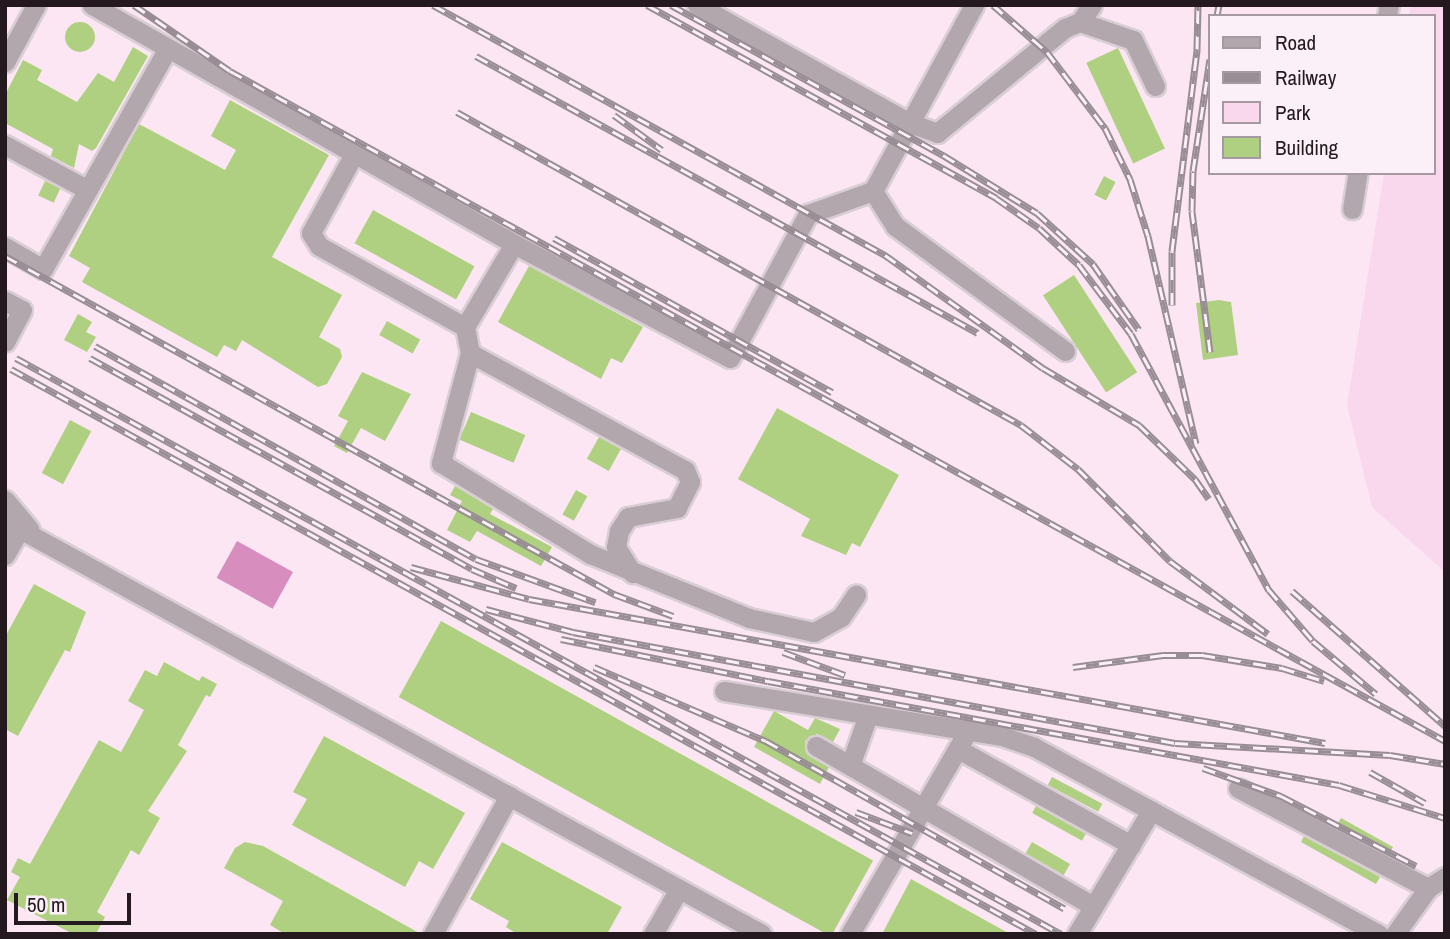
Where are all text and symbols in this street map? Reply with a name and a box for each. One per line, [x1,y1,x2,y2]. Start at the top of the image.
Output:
legend [1208,14,1436,175]
text: Road [1275,28,1316,57]
text: Railway [1275,63,1336,92]
text: Park [1275,98,1310,127]
text: Building [1275,133,1338,162]
scale bar [18,880,135,924]
text: 50 m [27,890,65,919]

